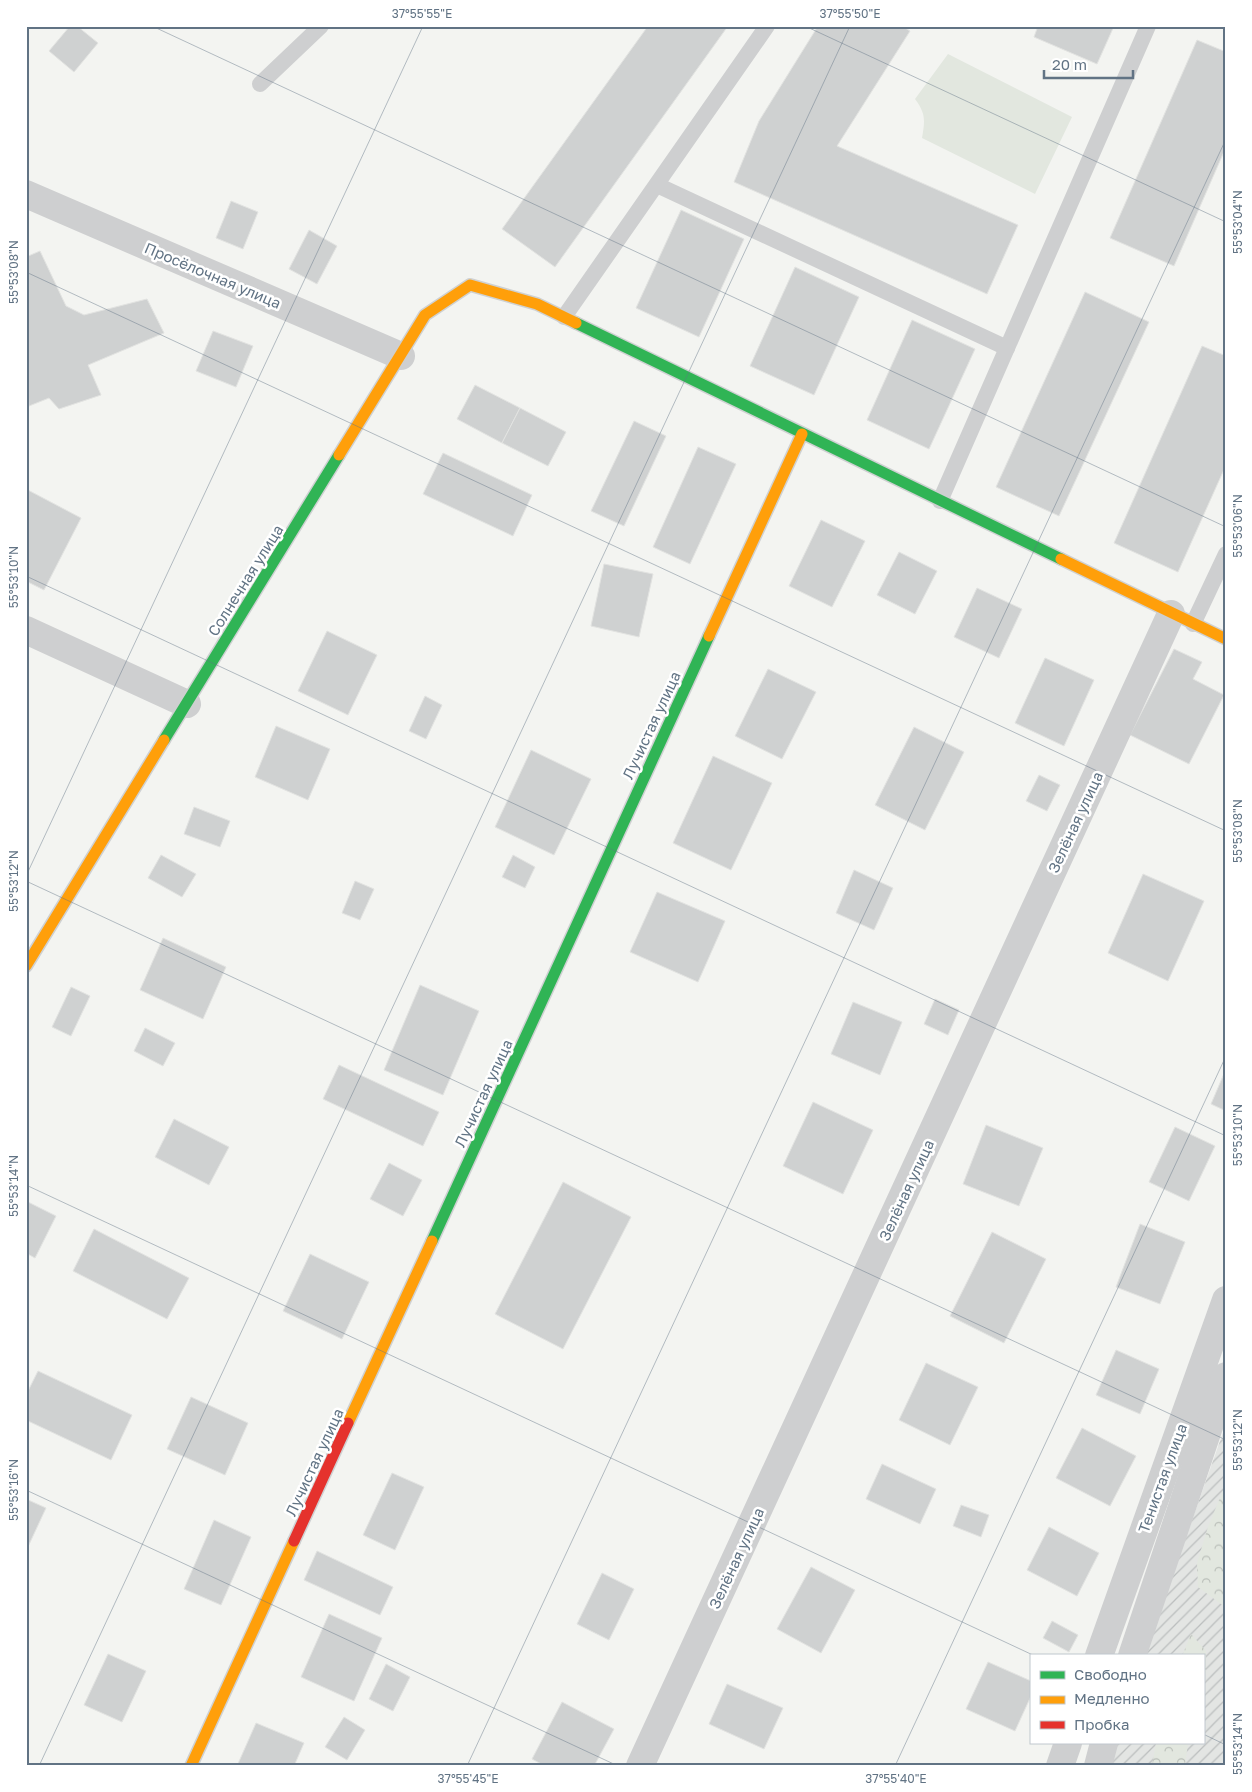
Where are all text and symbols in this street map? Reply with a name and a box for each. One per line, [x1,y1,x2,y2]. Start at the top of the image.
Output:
text: 37°55'55"E [392,6,452,21]
text: 37°55'50"E [819,6,881,21]
scale bar [1044,48,1133,80]
text: 20 m [1052,55,1087,73]
text: 55°53'04"N [1230,190,1245,254]
street label: Просёлочная улица [142,238,284,312]
text: 55°53'08"N [6,240,21,304]
text: 55°53'06"N [1230,494,1245,558]
street label: Солнечная улица [203,521,287,639]
text: 55°53'10"N [6,546,21,608]
street label: Лучистая улица [618,668,684,782]
street label: Зелёная улица [1044,769,1106,875]
text: 55°53'08"N [1230,799,1245,863]
text: 55°53'12"N [6,850,21,912]
street label: Лучистая улица [450,1036,516,1150]
text: 55°53'10"N [1230,1104,1245,1166]
street label: Зелёная улица [875,1137,937,1243]
text: 55°53'14"N [6,1155,21,1217]
street label: Лучистая улица [281,1405,347,1519]
text: 55°53'12"N [1230,1409,1245,1471]
street label: Тенистая улица [1134,1421,1190,1535]
text: 55°53'16"N [6,1459,21,1521]
street label: Зелёная улица [705,1505,767,1611]
legend [1030,1654,1204,1744]
text: Свободно [1074,1665,1147,1683]
text: Медленно [1074,1689,1150,1707]
text: 55°53'14"N [1230,1713,1245,1775]
text: Пробка [1074,1715,1129,1733]
text: 37°55'45"E [438,1771,498,1786]
text: 37°55'40"E [865,1771,927,1786]

